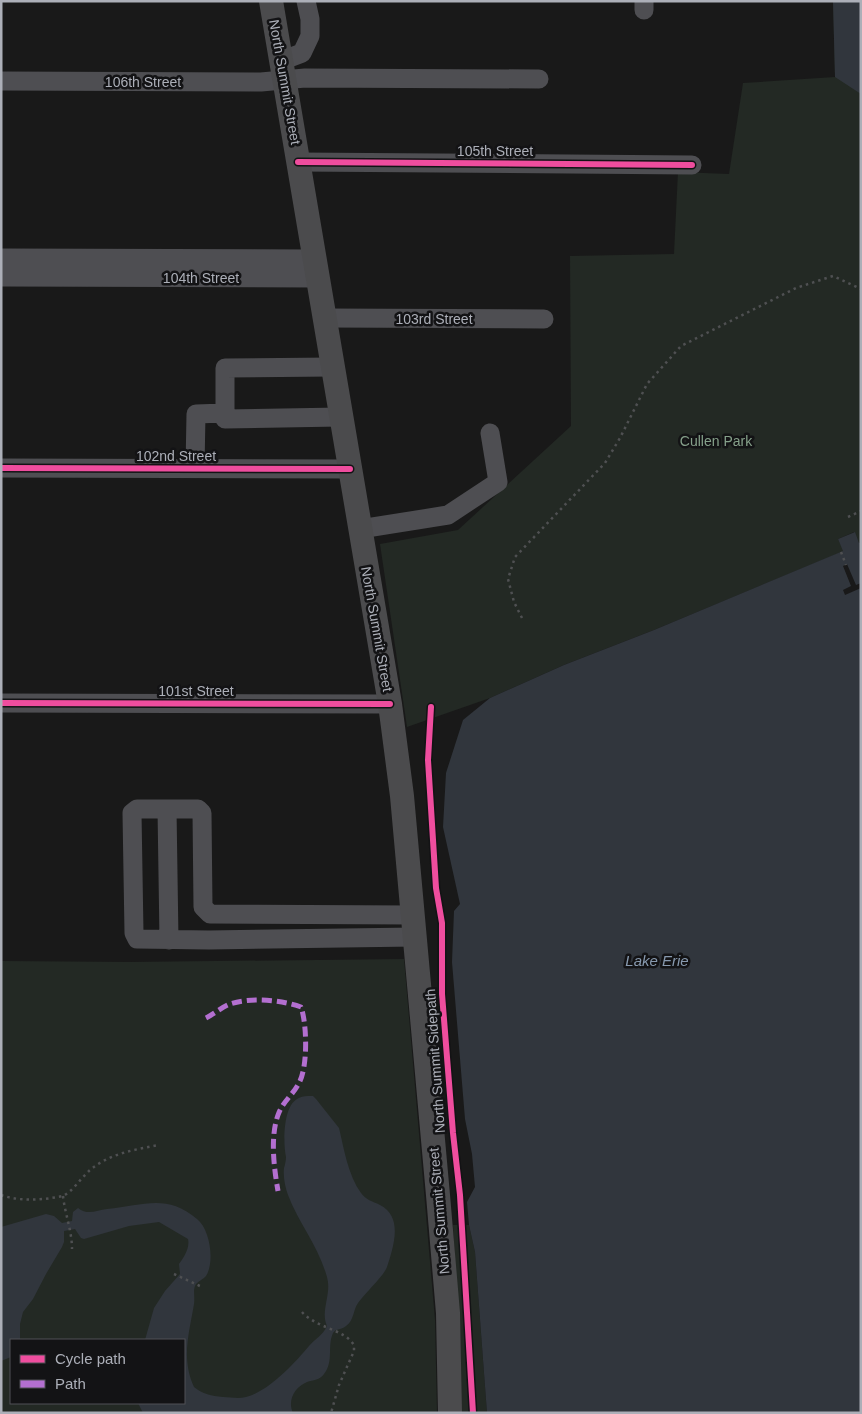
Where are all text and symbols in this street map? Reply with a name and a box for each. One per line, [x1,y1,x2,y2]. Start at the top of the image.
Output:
street label: North Summit Street [266,18,304,146]
street label: 106th Street [105,74,181,90]
street label: 105th Street [457,143,533,159]
street label: 104th Street [163,270,239,286]
street label: 103rd Street [395,311,473,327]
park label: Cullen Park [680,433,753,449]
street label: 102nd Street [136,448,216,464]
street label: North Summit Street [358,565,396,693]
street label: 101st Street [158,683,234,699]
water label: Lake Erie [625,952,689,969]
street label: North Summit Sidepath [422,988,448,1134]
street label: North Summit Street [425,1147,452,1275]
legend [10,1339,185,1404]
text: Cycle path [55,1350,126,1367]
text: Path [55,1375,86,1392]

